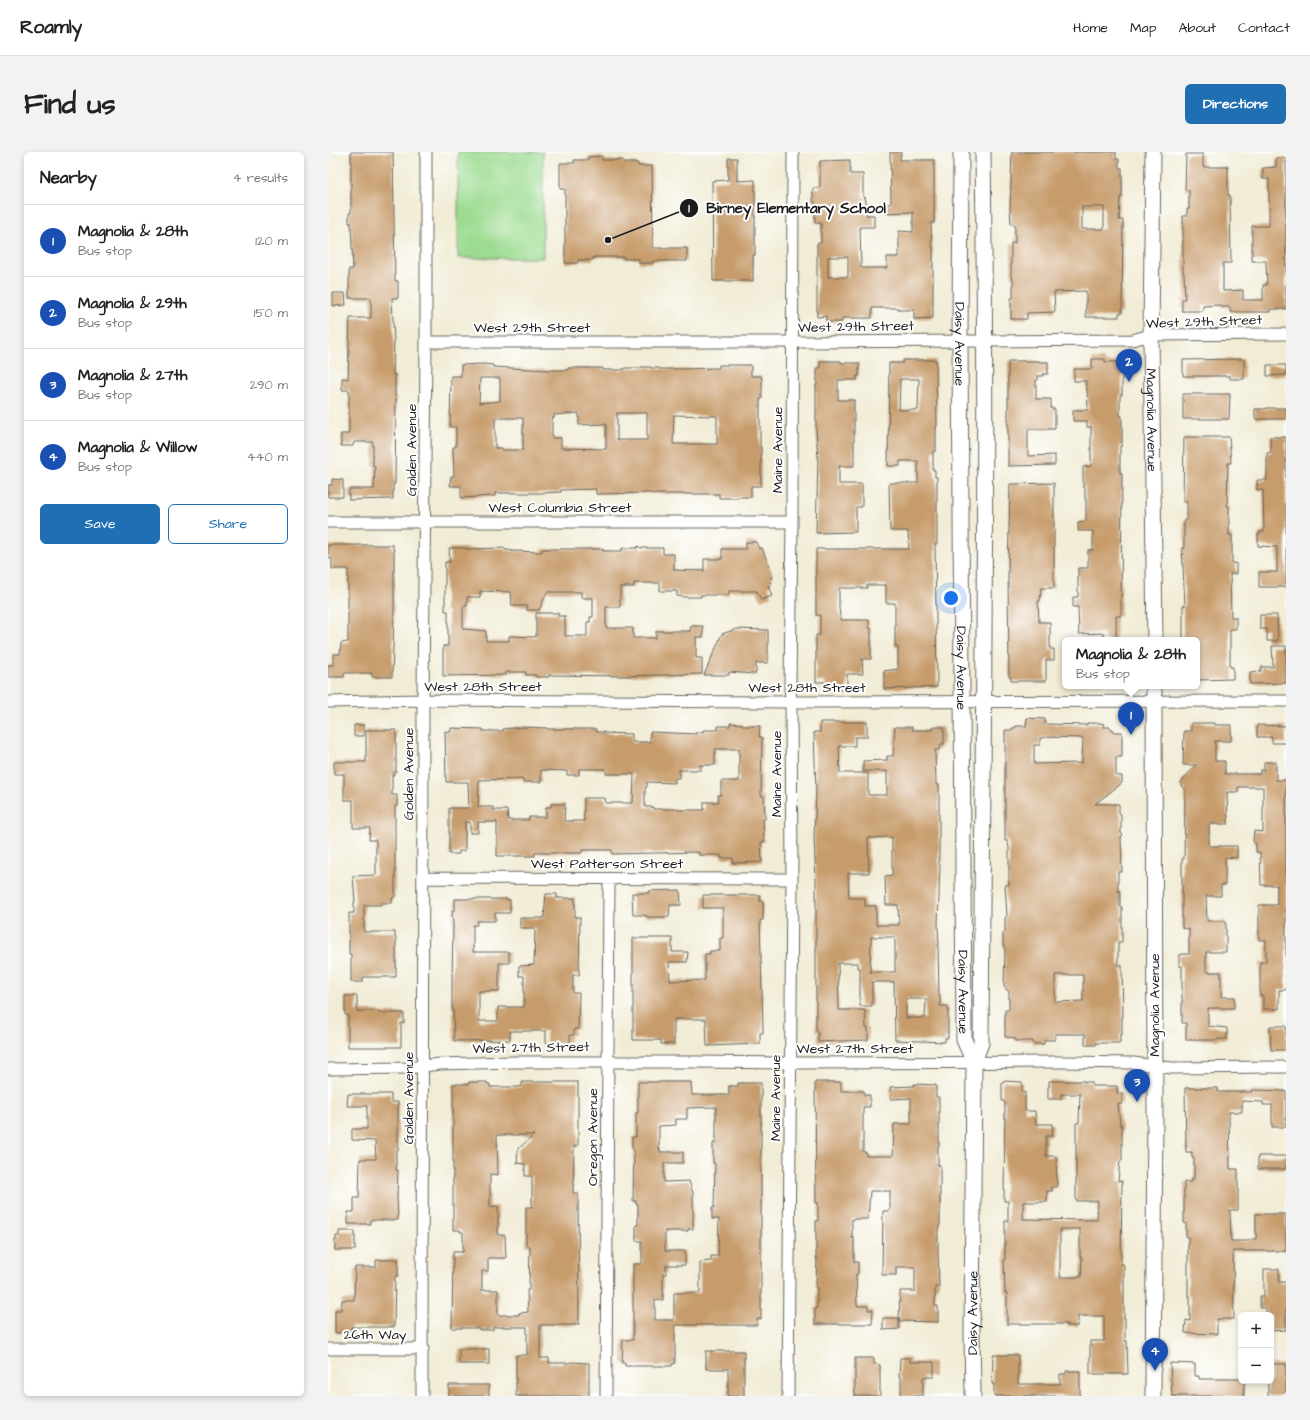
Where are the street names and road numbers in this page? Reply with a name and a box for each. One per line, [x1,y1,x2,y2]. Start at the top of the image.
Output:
street label: Daisy Avenue [949,302,969,387]
street label: West 29th Street [1146,310,1263,334]
street label: West 29th Street [798,316,915,338]
street label: West 29th Street [474,318,591,338]
street label: Magnolia Avenue [1140,368,1162,472]
street label: Golden Avenue [402,403,422,496]
street label: Maine Avenue [768,406,788,493]
street label: West Columbia Street [489,498,632,518]
street label: Daisy Avenue [951,626,971,711]
street label: West 28th Street [424,677,542,697]
street label: West 28th Street [748,678,866,698]
street label: Golden Avenue [399,727,419,820]
street label: Maine Avenue [767,730,787,817]
street label: West Patterson Street [531,854,684,874]
street label: Daisy Avenue [952,950,973,1035]
street label: Magnolia Avenue [1145,953,1165,1057]
street label: West 27th Street [472,1037,590,1059]
street label: West 27th Street [796,1039,914,1059]
street label: Golden Avenue [399,1051,419,1144]
street label: Maine Avenue [766,1054,786,1141]
street label: Oregon Avenue [583,1088,603,1186]
street label: Daisy Avenue [963,1270,983,1355]
street label: 26th Way [344,1325,407,1345]

